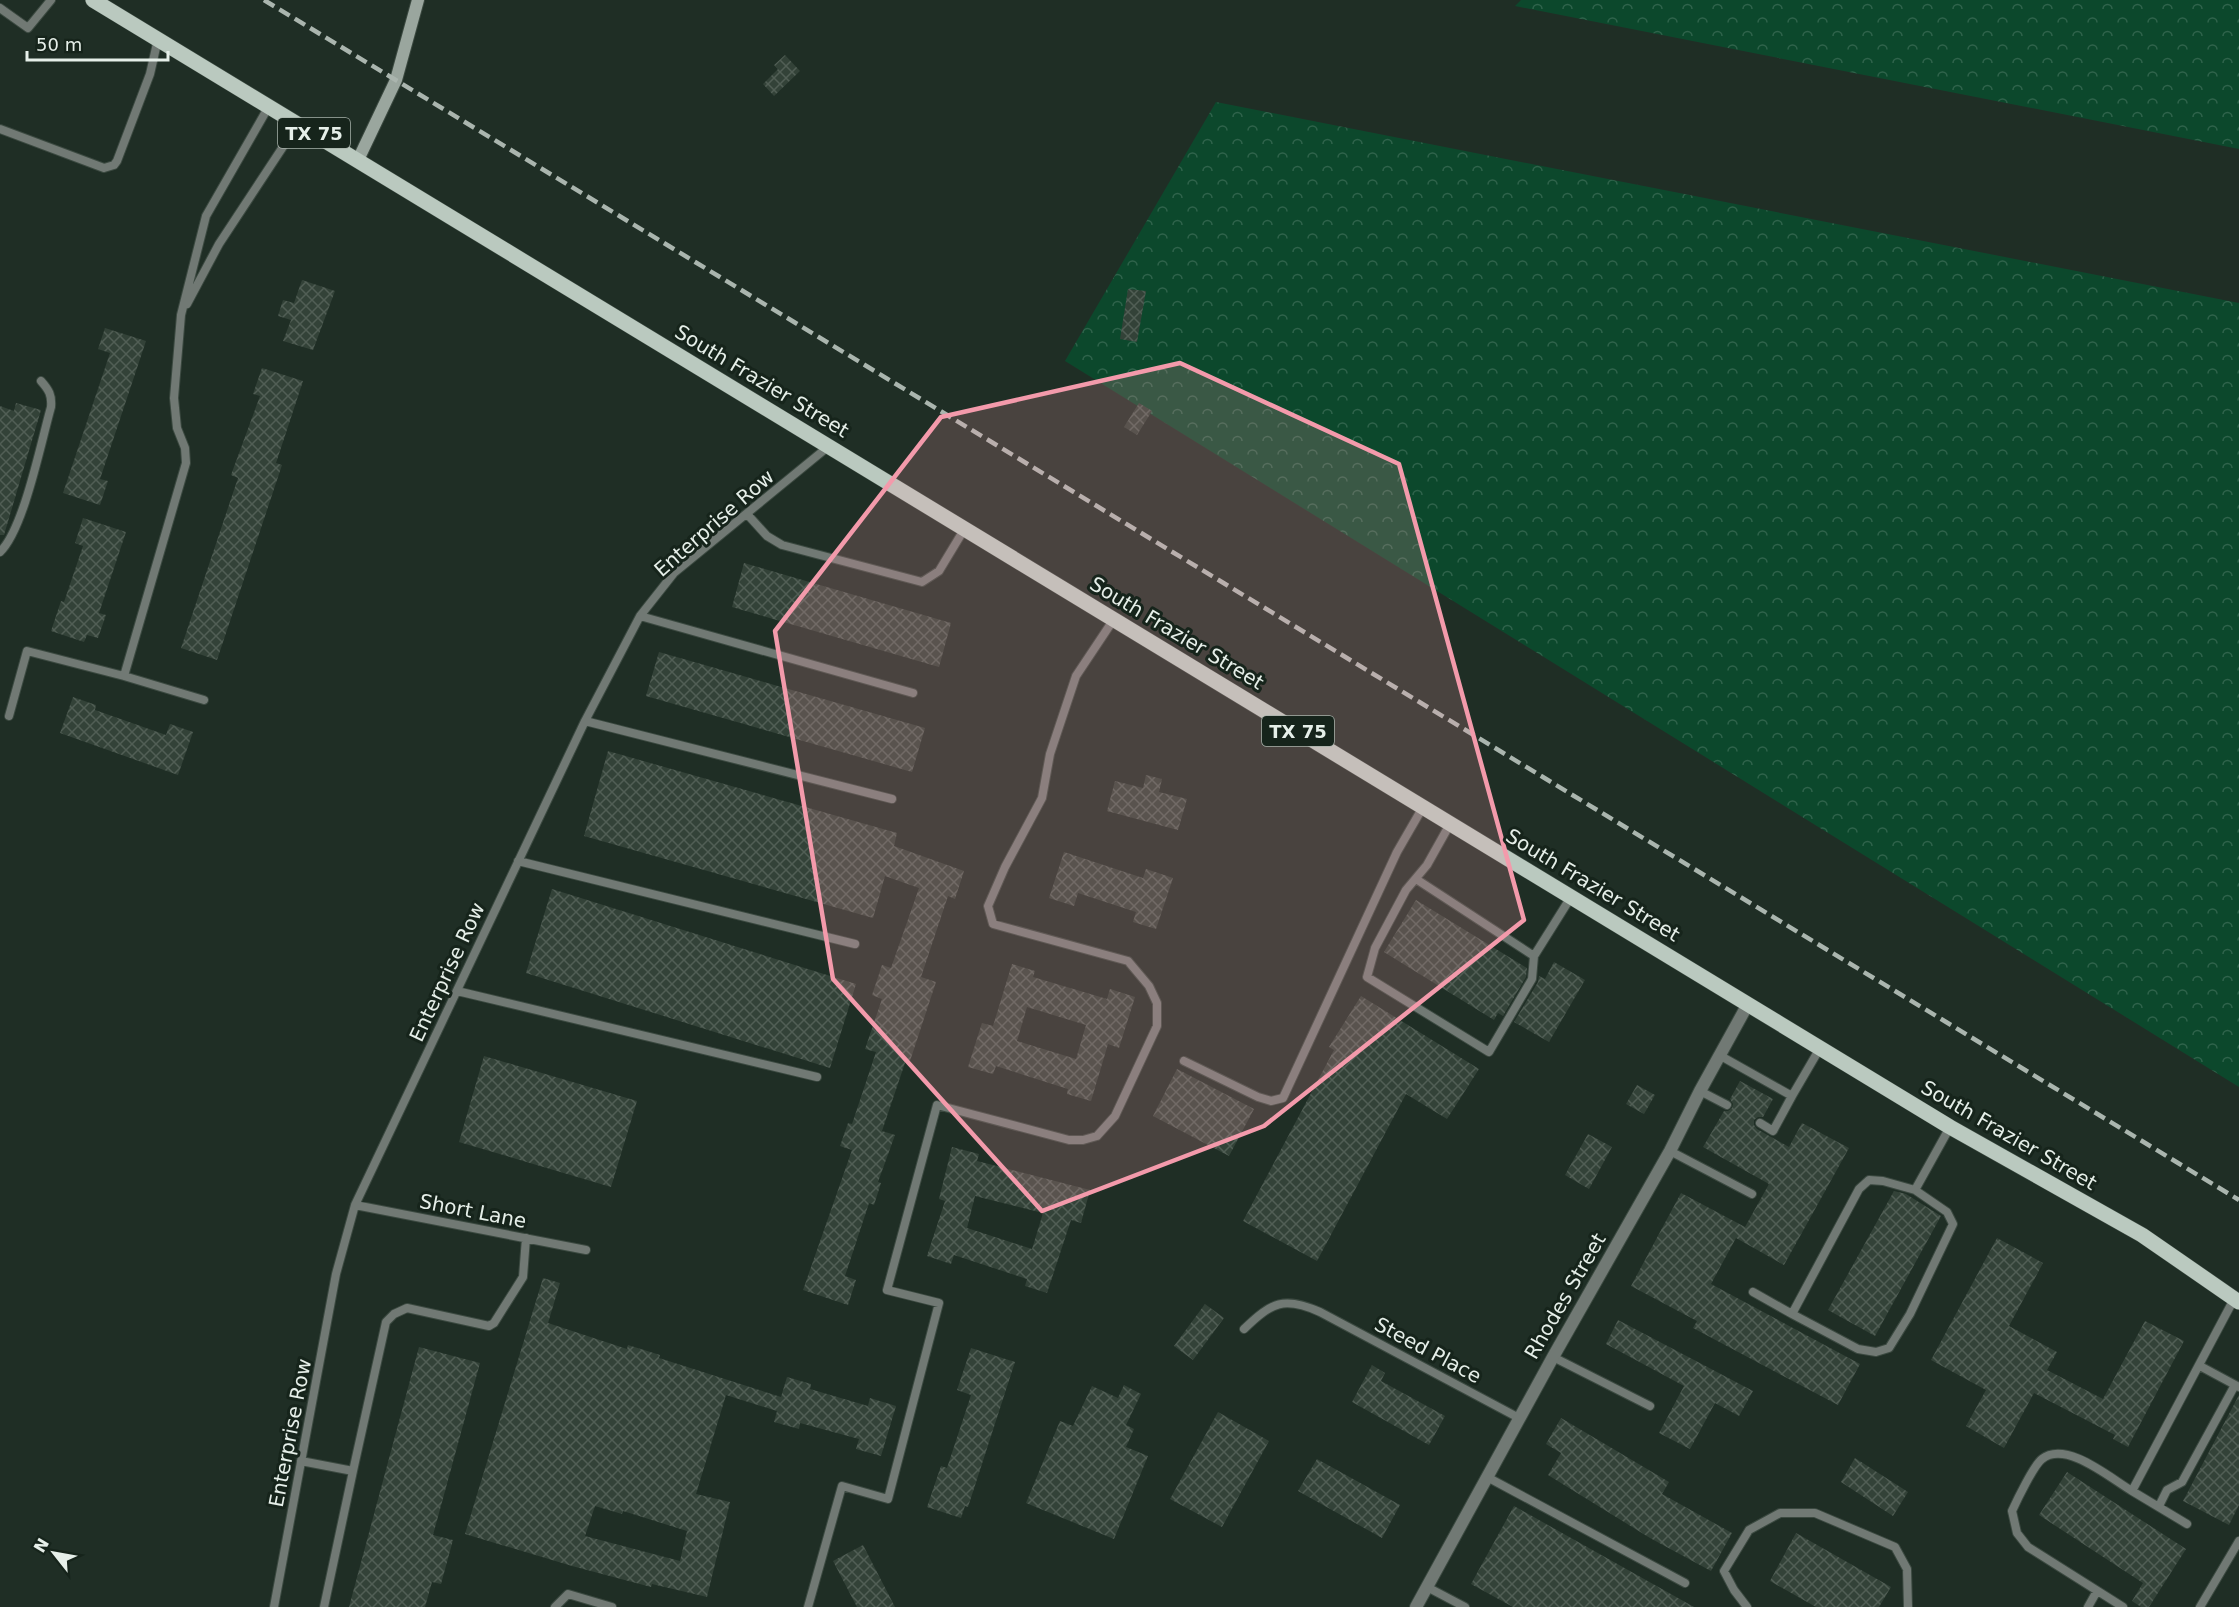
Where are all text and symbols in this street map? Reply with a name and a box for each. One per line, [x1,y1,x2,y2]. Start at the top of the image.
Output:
scale bar [27,24,168,62]
text: 50 m [36,34,82,55]
road number: TX 75 [278,118,350,148]
street label: South Frazier Street [671,320,853,443]
street label: Enterprise Row [649,464,779,582]
street label: South Frazier Street [1086,572,1268,695]
road number: TX 75 [1262,716,1334,746]
street label: South Frazier Street [1502,824,1684,947]
street label: Enterprise Row [404,899,490,1045]
street label: South Frazier Street [1917,1075,2101,1195]
street label: Short Lane [417,1189,529,1233]
street label: Rhodes Street [1519,1229,1611,1363]
street label: Steed Place [1371,1312,1485,1388]
street label: Enterprise Row [264,1357,316,1509]
north arrow [24,1523,84,1583]
text: N [30,1535,53,1556]

